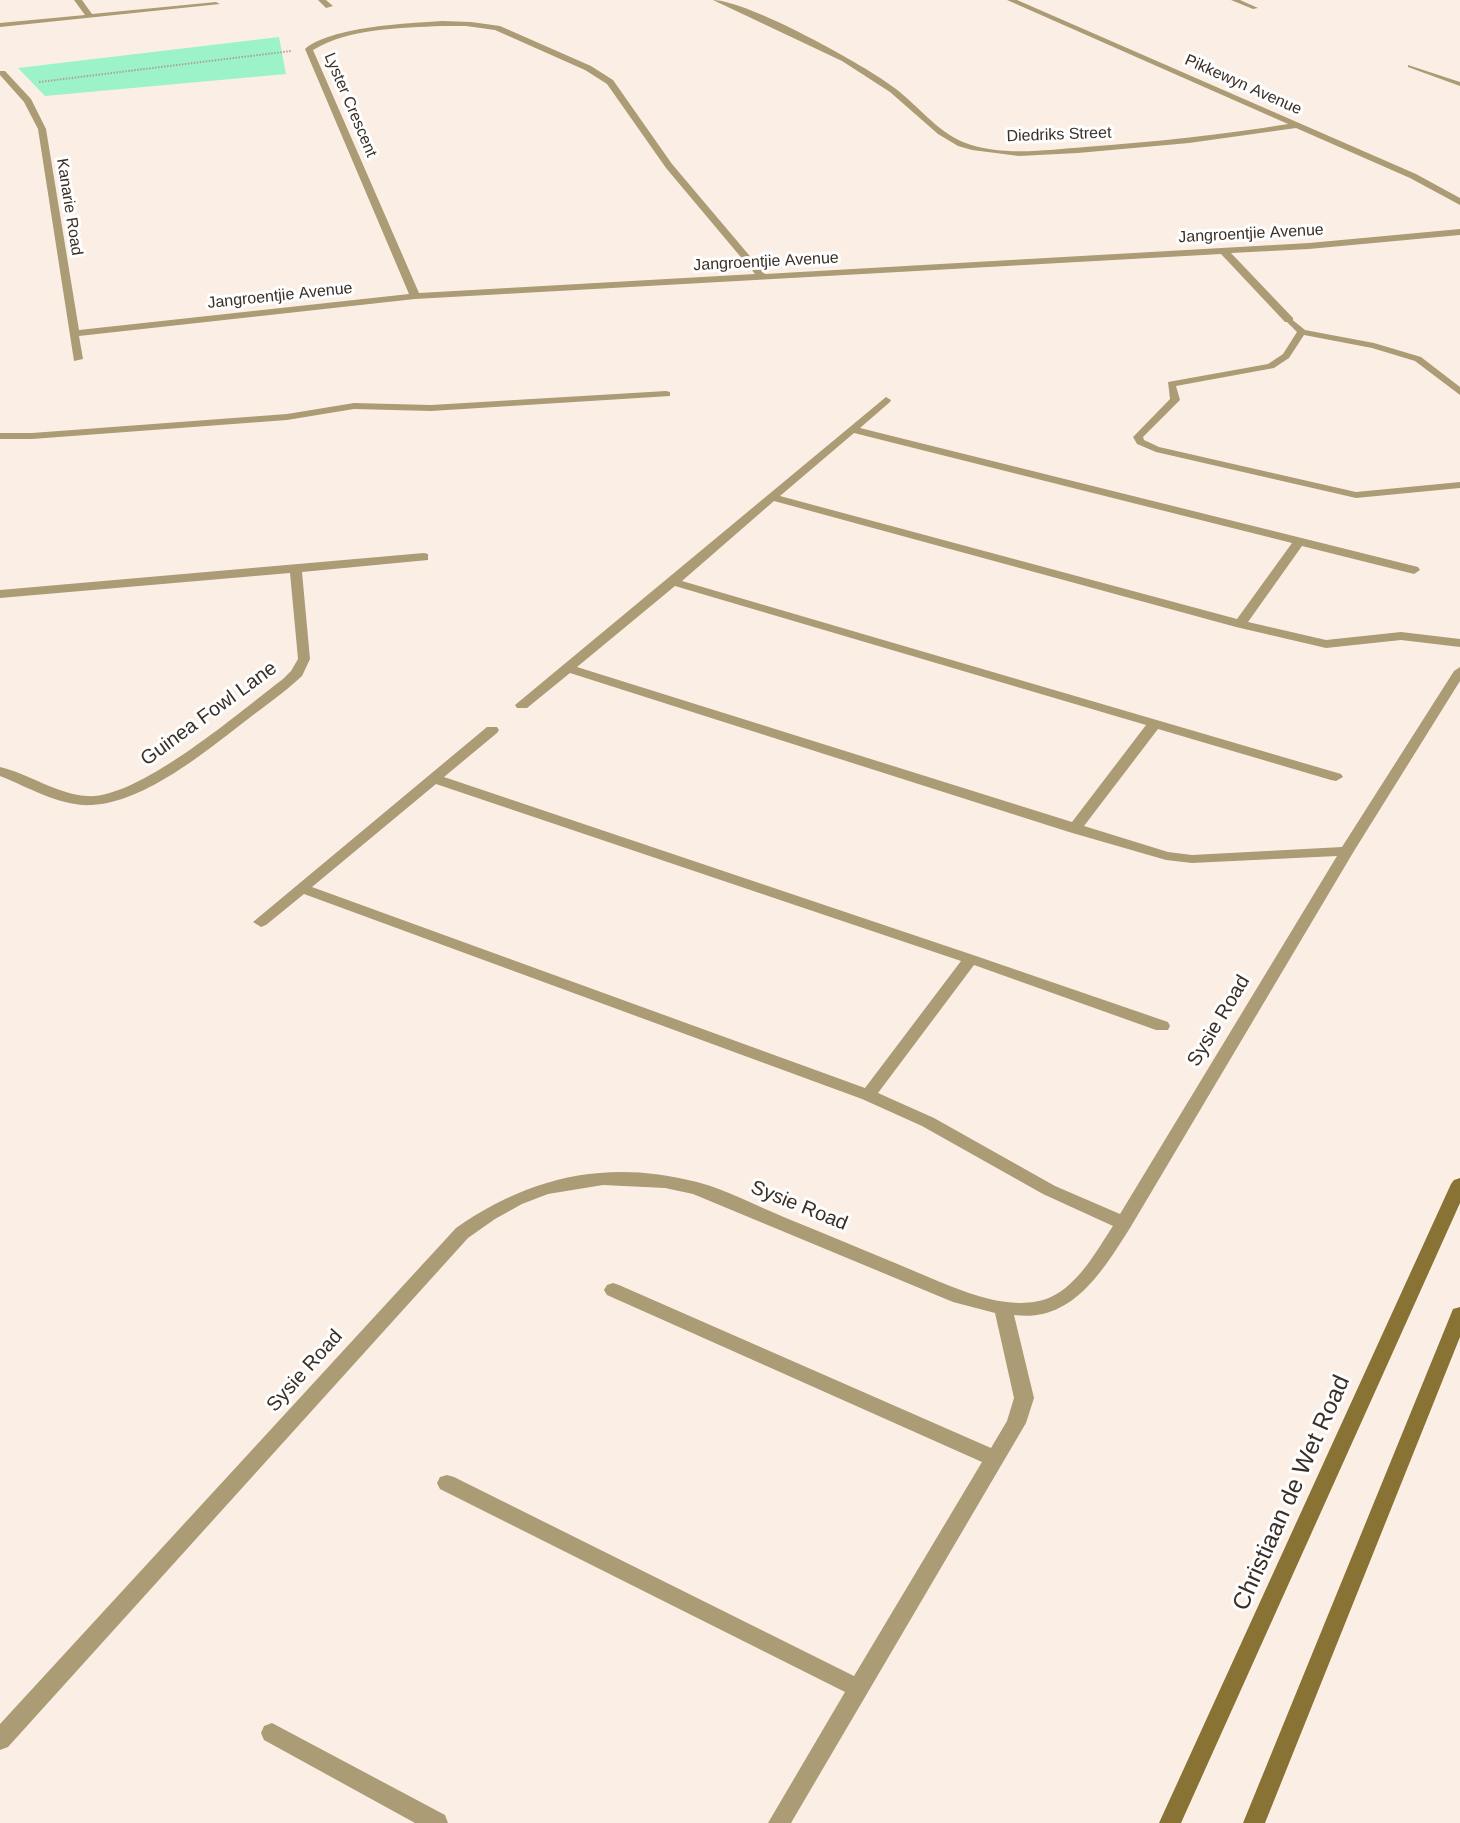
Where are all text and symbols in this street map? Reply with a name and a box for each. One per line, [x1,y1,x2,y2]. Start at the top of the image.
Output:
street label: Lyster Crescent [319,50,381,160]
street label: Pikkewyn Avenue [1182,51,1304,119]
street label: Diedriks Street [1006,124,1112,146]
street label: Kanarie Road [52,157,86,257]
street label: Jangroentjie Avenue [1178,221,1324,247]
street label: Jangroentjie Avenue [693,249,839,275]
street label: Jangroentjie Avenue [207,279,353,313]
street label: Guinea Fowl Lane [136,657,282,771]
street label: Sysie Road [1182,971,1256,1071]
street label: Sysie Road [747,1176,851,1236]
street label: Sysie Road [262,1325,348,1417]
street label: Christiaan de Wet Road [1227,1371,1357,1615]

